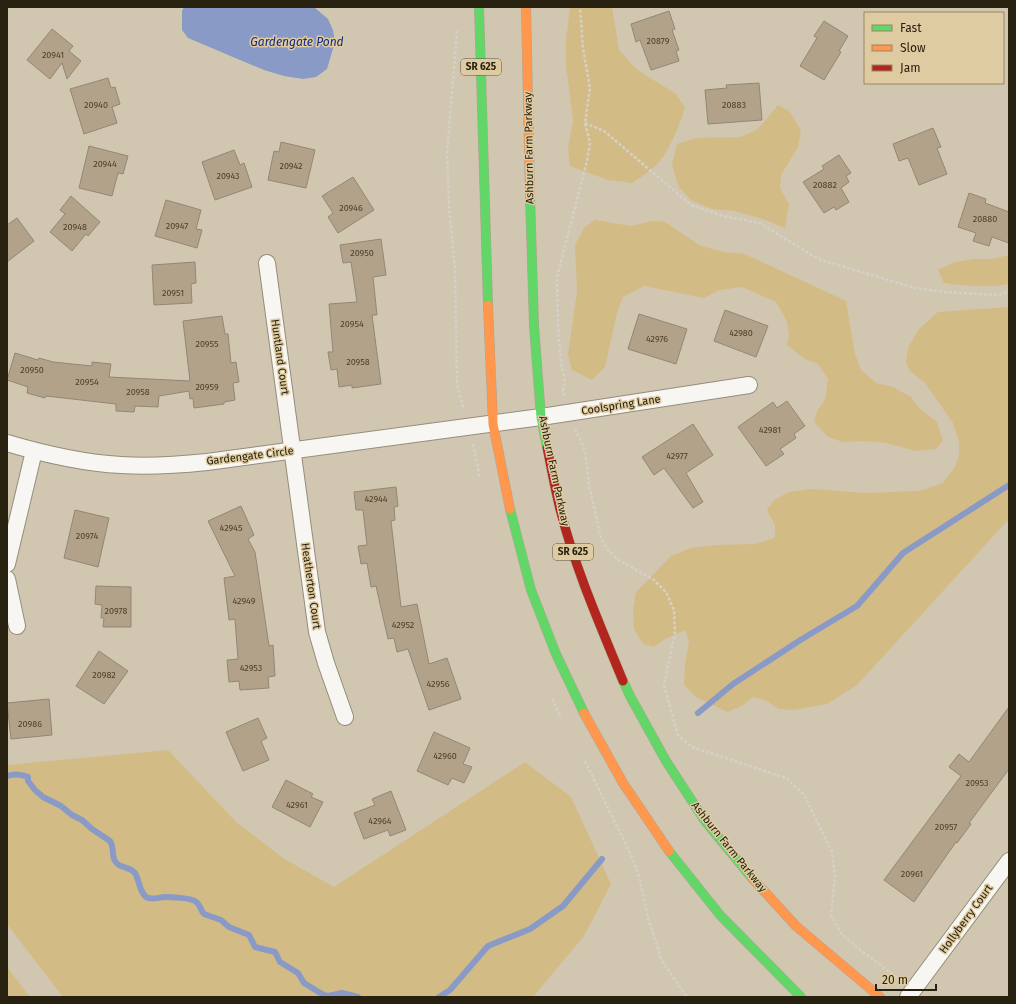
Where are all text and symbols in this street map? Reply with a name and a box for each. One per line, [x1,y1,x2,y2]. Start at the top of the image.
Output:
legend [864,12,1004,84]
text: Fast [900,21,922,35]
water label: Gardengate Pond [250,35,344,49]
house number: 20879 [647,36,670,46]
text: Slow [900,41,926,55]
house number: 20941 [42,50,64,60]
road number: SR 625 [461,59,501,75]
text: Jam [900,61,920,75]
street label: Ashburn Farm Parkway [522,91,536,204]
house number: 20940 [84,100,108,110]
house number: 20883 [722,100,746,110]
house number: 20944 [93,159,117,169]
house number: 20942 [279,161,303,171]
house number: 20943 [216,171,240,181]
house number: 20882 [813,180,837,190]
house number: 20946 [339,203,363,213]
house number: 20880 [973,214,997,224]
house number: 20947 [166,221,188,231]
house number: 20948 [63,222,87,232]
house number: 20950 [350,248,374,258]
house number: 20951 [162,288,184,298]
street label: Huntland Court [268,318,292,396]
house number: 20954 [340,319,364,329]
house number: 42980 [729,328,753,338]
house number: 42976 [646,334,668,344]
house number: 20955 [195,339,219,349]
house number: 20958 [346,357,370,367]
house number: 20950 [20,365,44,375]
house number: 20954 [75,377,99,387]
house number: 20959 [195,382,219,392]
house number: 20958 [126,387,150,397]
street label: Coolspring Lane [581,392,661,418]
street label: Ashburn Farm Parkway [536,415,572,528]
house number: 42981 [759,425,781,435]
street label: Gardengate Circle [206,444,294,468]
house number: 42977 [666,451,688,461]
house number: 42944 [364,494,388,504]
house number: 42945 [220,523,243,533]
house number: 20974 [76,531,98,541]
street label: Heatherton Court [299,542,323,630]
road number: SR 625 [553,544,593,560]
house number: 42949 [233,596,256,606]
house number: 20978 [105,606,127,616]
house number: 42952 [392,620,414,630]
house number: 42953 [240,663,262,673]
house number: 20982 [92,670,116,680]
house number: 42956 [426,679,450,689]
house number: 20986 [18,719,42,729]
house number: 42960 [433,751,457,761]
house number: 20953 [965,778,989,788]
street label: Ashburn Farm Parkway [689,799,770,895]
house number: 42961 [286,800,308,810]
house number: 42964 [368,816,392,826]
house number: 20957 [935,822,957,832]
house number: 20961 [901,869,923,879]
street label: Hollyberry Court [937,882,995,956]
scale bar [876,966,936,992]
text: 20 m [882,973,908,987]

